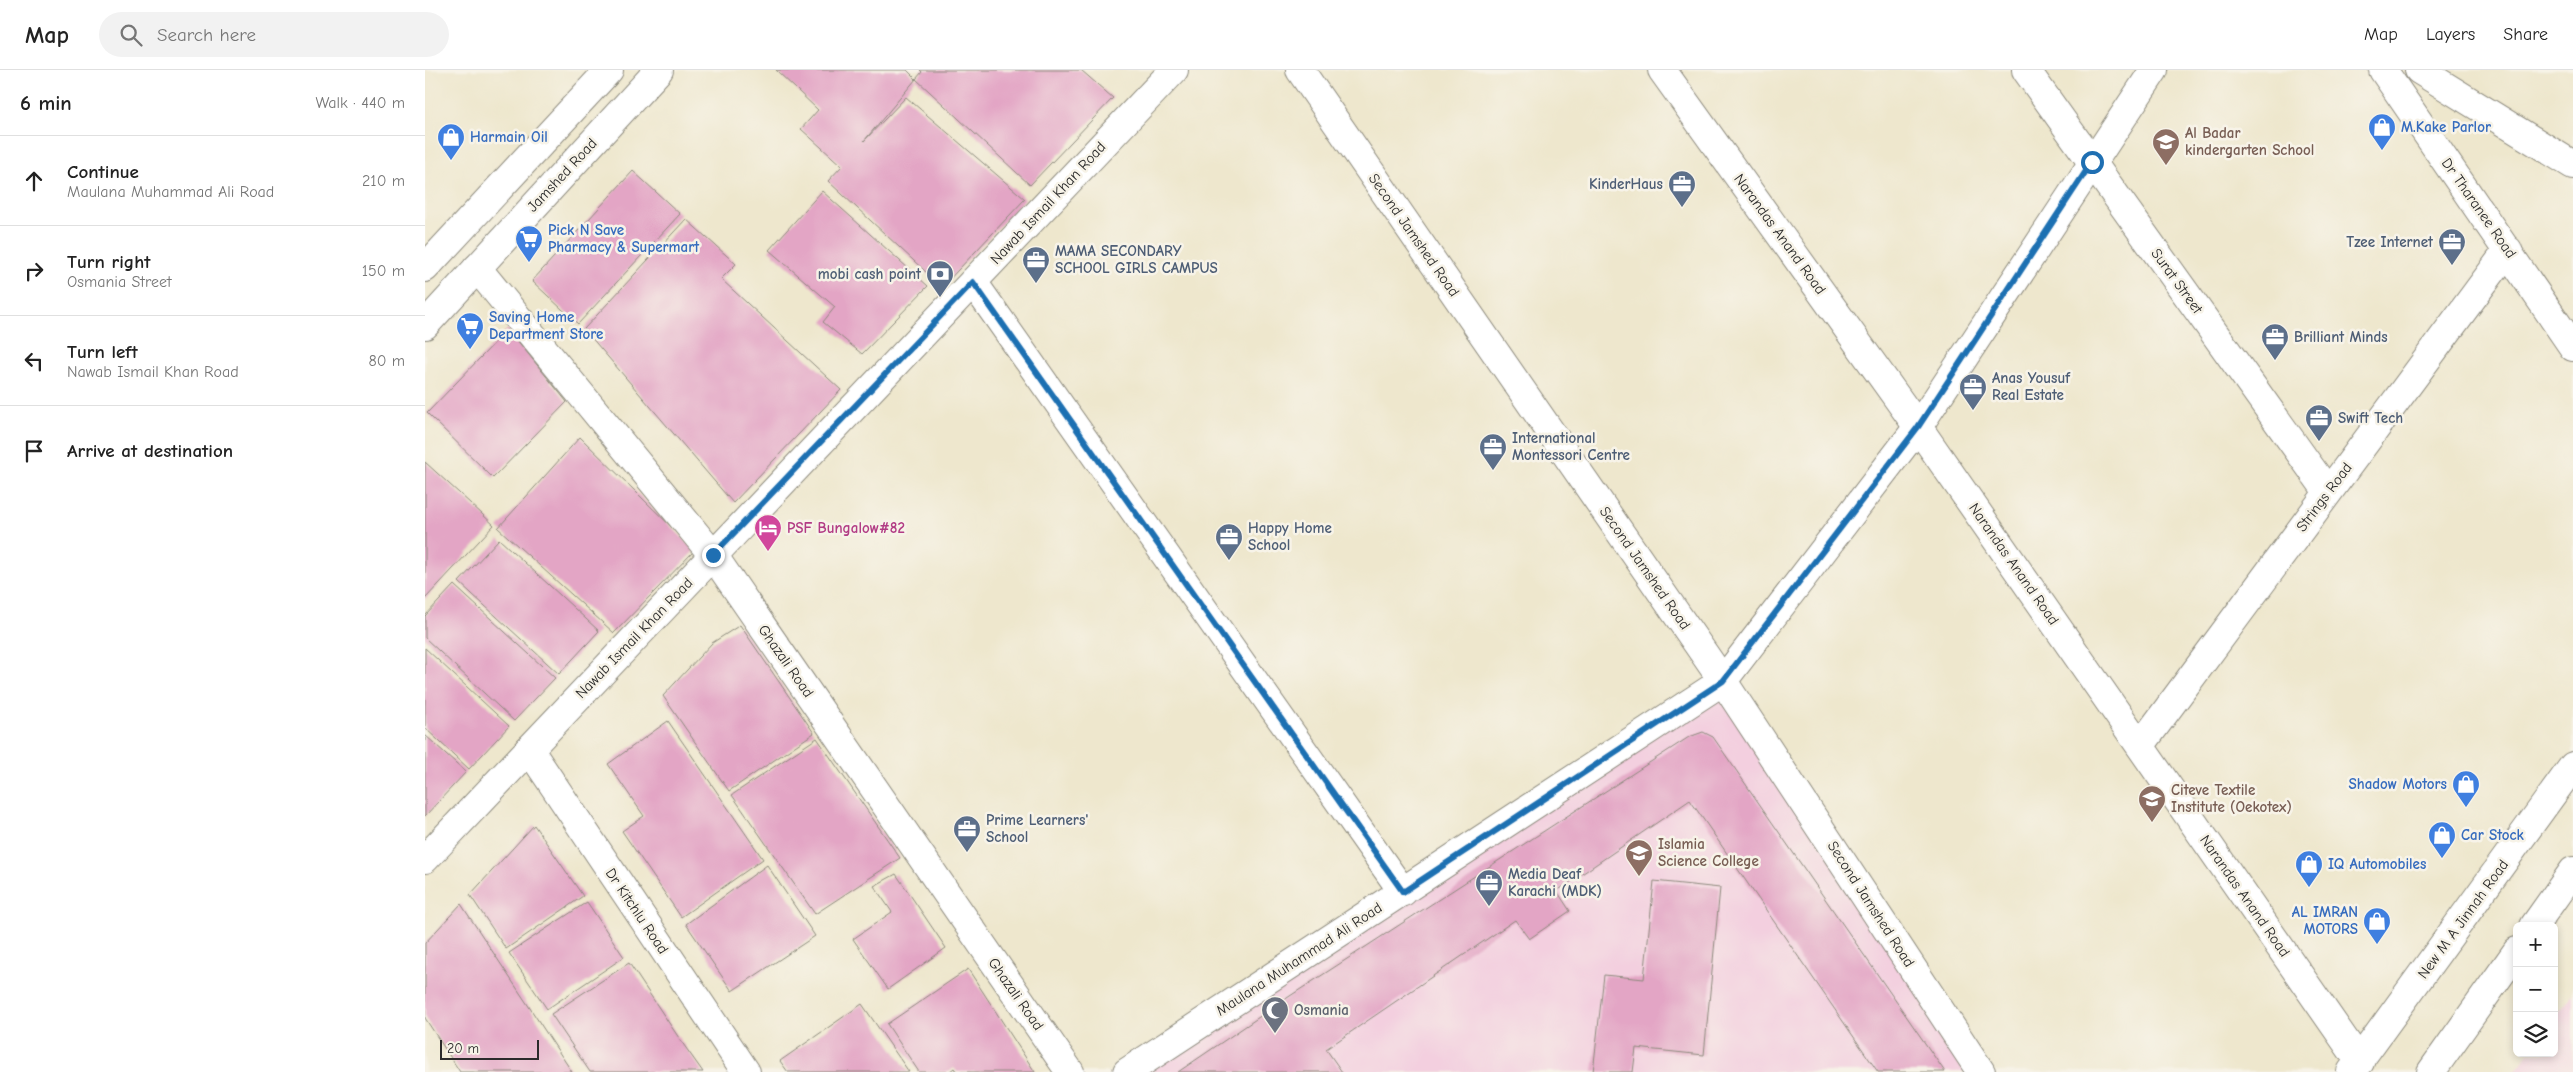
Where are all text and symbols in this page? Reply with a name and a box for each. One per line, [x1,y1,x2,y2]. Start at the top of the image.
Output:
search box [99,12,449,57]
text: Map [25,21,69,49]
icon: search [117,21,145,49]
text: Search here [157,24,256,46]
text: Map [2364,24,2398,45]
text: Layers [2426,24,2475,45]
text: Share [2503,24,2548,45]
text: 6 min [20,91,72,115]
text: Walk · 440 m [315,94,405,112]
shop icon: M.Kake Parlor [2367,112,2397,151]
place label: M.Kake Parlor [2401,118,2491,136]
shop icon: Harmain Oil [436,122,466,161]
place label: Al Badar kindergarten School [2185,124,2314,159]
school or university icon: Al Badar kindergarten School [2151,127,2181,166]
place label: Harmain Oil [470,128,548,146]
street label: Jamshed Road [523,134,601,216]
street label: Nawab Ismail Khan Road [987,138,1109,268]
route start [2081,151,2104,174]
street label: Dr Tharanee Road [2438,154,2520,262]
text: Continue [67,161,139,183]
icon: ahead [20,167,48,195]
office icon: KinderHaus [1667,169,1697,208]
street label: Second Jamshed Road [1365,170,1463,300]
street label: Narandas Anand Road [1730,170,1830,298]
text: 210 m [362,172,405,190]
place label: KinderHaus [1589,175,1663,193]
text: Maulana Muhammad Ali Road [67,183,274,201]
place label: Pick N Save Pharmacy & Supermart [548,221,700,256]
supermarket icon: Pick N Save Pharmacy & Supermart [514,224,544,263]
office icon: Tzee Internet [2437,227,2467,266]
place label: Tzee Internet [2346,233,2434,251]
place label: MAMA SECONDARY SCHOOL GIRLS CAMPUS [1055,242,1218,277]
office icon: MAMA SECONDARY SCHOOL GIRLS CAMPUS [1021,245,1051,284]
street label: Surat Street [2147,245,2207,318]
text: Turn right [67,251,151,273]
icon: right [20,257,48,285]
bank icon: mobi cash point [925,259,955,298]
text: 150 m [362,262,405,280]
place label: mobi cash point [818,265,922,283]
text: Osmania Street [67,273,172,291]
place label: Saving Home Department Store [489,308,603,343]
supermarket icon: Saving Home Department Store [455,311,485,350]
office icon: Brilliant Minds [2260,322,2290,361]
place label: Brilliant Minds [2294,328,2388,346]
text: Turn left [67,341,138,363]
icon: left [20,347,48,375]
text: 80 m [368,352,405,370]
text: Nawab Ismail Khan Road [67,363,239,381]
place label: Anas Yousuf Real Estate [1992,369,2071,404]
office icon: Anas Yousuf Real Estate [1958,372,1988,411]
office icon: Swift Tech [2304,403,2334,442]
place label: Swift Tech [2338,409,2403,427]
place label: International Montessori Centre [1512,429,1630,464]
office icon: International Montessori Centre [1478,432,1508,471]
icon: arrive [20,437,48,465]
text: Arrive at destination [67,440,233,462]
street label: Strings Road [2292,459,2356,535]
street label: Narandas Anand Road [1965,500,2063,628]
street label: Second Jamshed Road [1596,503,1694,633]
hotel icon: PSF Bungalow#82 [753,513,783,552]
place label: PSF Bungalow#82 [787,519,905,537]
place label: Happy Home School [1248,519,1332,554]
office icon: Happy Home School [1214,522,1244,561]
route end [702,544,725,567]
street label: Nawab Ismail Khan Road [572,574,696,702]
street label: Ghazali Road [754,621,818,701]
shop icon: Shadow Motors [2451,769,2481,808]
place label: Shadow Motors [2349,775,2447,793]
place label: Citeve Textile Institute (Oekotex) [2171,781,2292,816]
school or university icon: Citeve Textile Institute (Oekotex) [2137,784,2167,823]
place label: Prime Learners' School [986,811,1088,846]
office icon: Prime Learners' School [952,814,982,853]
shop icon: Car Stock [2427,820,2457,859]
place label: Car Stock [2461,826,2525,844]
street label: Narandas Anand Road [2196,832,2294,960]
place label: Islamia Science College [1658,835,1759,870]
school or university icon: Islamia Science College [1624,838,1654,877]
street label: Second Jamshed Road [1824,838,1918,970]
shop icon: IQ Automobiles [2294,849,2324,888]
place label: IQ Automobiles [2328,855,2426,873]
street label: New M A Jinnah Road [2414,856,2512,982]
street label: Dr Kitchlu Road [602,865,672,957]
place label: Media Deaf Karachi (MDK) [1508,865,1602,900]
office icon: Media Deaf Karachi (MDK) [1474,868,1504,907]
street label: Maulana Muhammad Ali Road [1213,899,1385,1019]
place label: AL IMRAN MOTORS [2292,903,2358,938]
shop icon: AL IMRAN MOTORS [2362,906,2392,945]
map controls [2513,922,2558,1057]
button: + [2513,922,2558,967]
street label: Ghazali Road [984,954,1048,1034]
button: − [2513,967,2558,1012]
mosque icon: Osmania [1260,995,1290,1034]
place label: Osmania [1294,1001,1349,1019]
button: layers [2513,1012,2558,1057]
scale bar [440,1037,539,1060]
text: 20 m [447,1040,479,1057]

